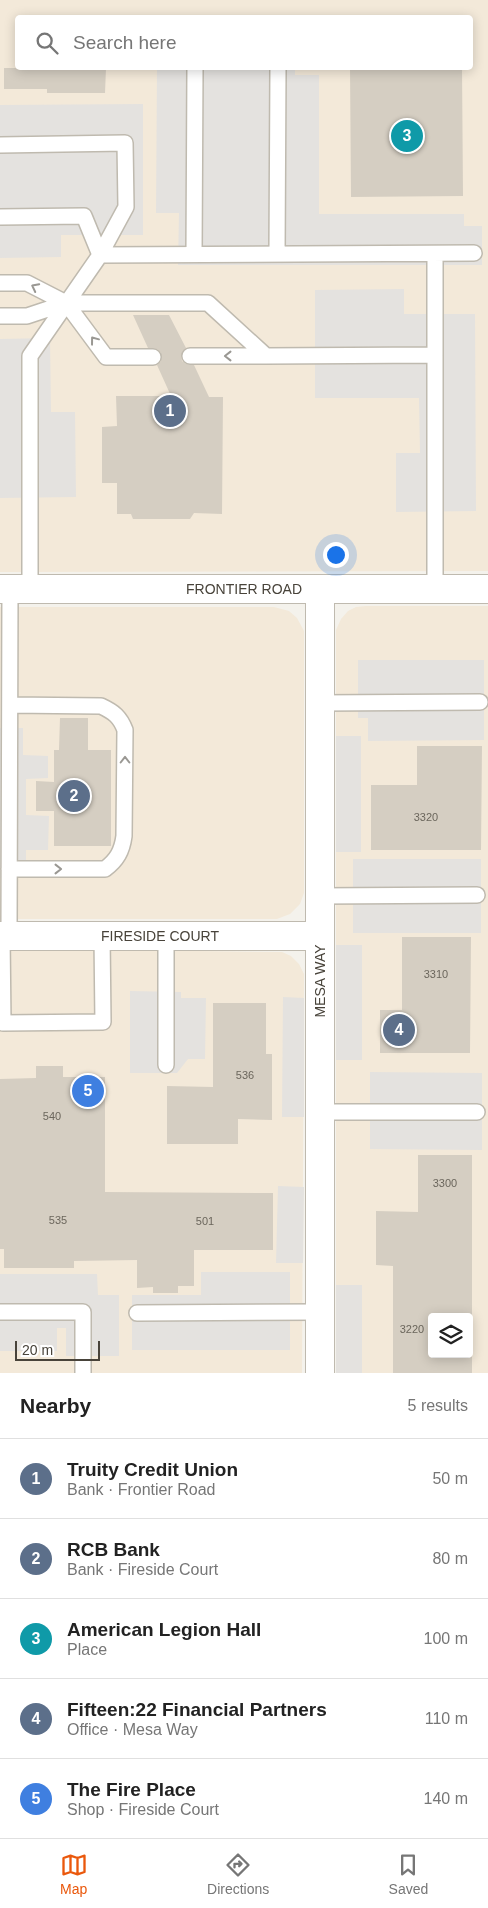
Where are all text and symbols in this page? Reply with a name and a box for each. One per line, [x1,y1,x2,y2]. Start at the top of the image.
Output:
search box [15,15,473,70]
icon: search [33,29,61,57]
text: Search here [73,32,177,53]
pin: 3 [391,117,423,155]
one-way arrow [31,283,40,293]
one-way arrow [92,337,100,346]
one-way arrow [224,351,232,361]
pin: 1 [154,392,186,430]
your location [323,542,349,568]
street label: FRONTIER ROAD [186,581,302,597]
one-way arrow [120,756,130,764]
pin: 2 [58,777,90,815]
house number: 3320 [414,811,438,823]
one-way arrow [54,864,62,874]
street label: FIRESIDE COURT [101,928,219,944]
street label: MESA WAY [312,944,328,1018]
house number: 3310 [424,968,448,980]
pin: 4 [383,1011,415,1049]
house number: 536 [236,1069,254,1081]
pin: 5 [72,1072,104,1110]
house number: 540 [43,1110,61,1122]
house number: 3300 [433,1177,457,1189]
house number: 535 [49,1214,67,1226]
house number: 501 [196,1215,214,1227]
map controls [428,1313,473,1358]
button: layers [428,1313,473,1358]
house number: 3220 [400,1323,424,1335]
scale bar [15,1338,100,1361]
text: 20 m [22,1342,53,1358]
text: Nearby [20,1394,91,1417]
text: 5 results [408,1397,468,1414]
text: Truity Credit Union [67,1459,238,1480]
text: 1 [32,1470,40,1487]
text: 50 m [432,1470,468,1487]
text: Bank · Frontier Road [67,1481,216,1498]
text: RCB Bank [67,1539,160,1560]
text: 2 [32,1550,40,1567]
text: 80 m [432,1550,468,1567]
text: Bank · Fireside Court [67,1561,218,1578]
text: American Legion Hall [67,1619,261,1640]
text: 3 [32,1630,40,1647]
text: 100 m [424,1630,468,1647]
text: Place [67,1641,107,1658]
text: Fifteen:22 Financial Partners [67,1699,327,1720]
text: 4 [32,1710,40,1727]
text: 110 m [425,1710,468,1727]
text: Office · Mesa Way [67,1721,198,1738]
text: The Fire Place [67,1779,196,1800]
text: 5 [32,1790,40,1807]
text: 140 m [424,1790,468,1807]
text: Shop · Fireside Court [67,1801,219,1818]
tab: Map [60,1851,88,1897]
tab: Directions [207,1851,269,1897]
tab: Saved [389,1851,428,1897]

